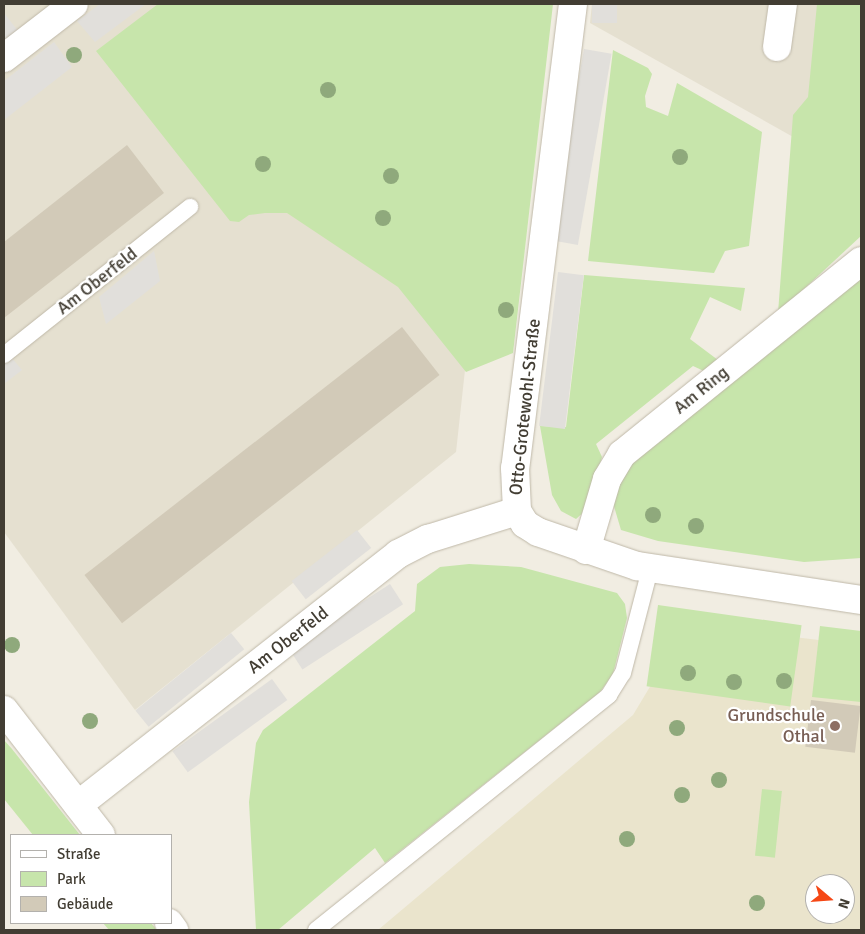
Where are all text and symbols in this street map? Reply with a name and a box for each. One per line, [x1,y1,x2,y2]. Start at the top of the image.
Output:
street label: Am Oberfeld [52,243,142,319]
street label: Otto-Grotewohl-Straße [505,318,545,496]
street label: Am Ring [669,361,733,419]
street label: Am Oberfeld [243,602,333,678]
place label: Grundschule Othal [727,705,825,748]
marker: Grundschule Othal [829,720,841,732]
legend [10,834,172,924]
text: Straße [57,845,101,863]
text: Park [57,870,86,888]
north arrow [805,874,855,924]
text: Gebäude [57,895,113,913]
text: N [834,896,853,911]

